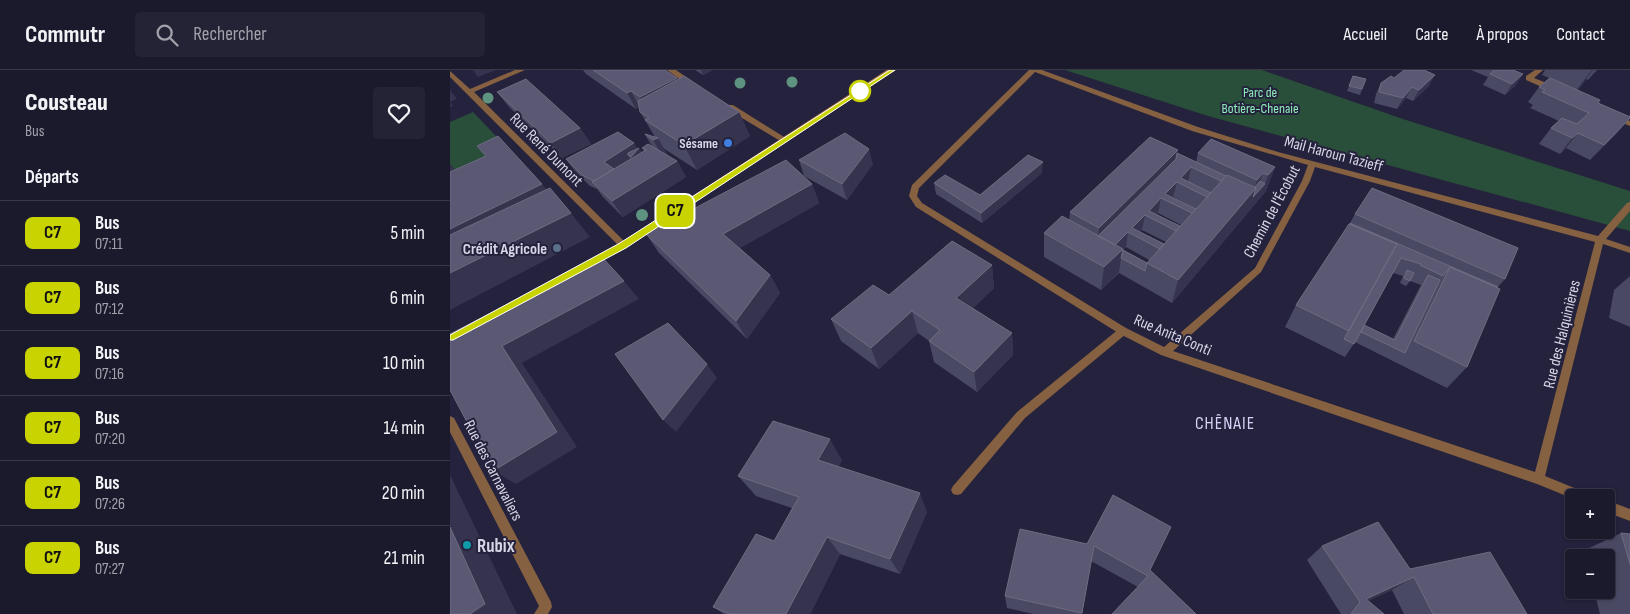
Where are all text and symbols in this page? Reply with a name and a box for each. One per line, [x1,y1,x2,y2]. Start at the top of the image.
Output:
search box [135,12,485,57]
text: Commutr [25,20,105,49]
icon: search [153,21,181,49]
text: Rechercher [193,23,267,46]
text: Accueil [1343,24,1387,45]
text: Carte [1415,24,1448,45]
text: À propos [1476,24,1528,45]
text: Contact [1556,24,1605,45]
unlabelled marker [849,80,871,102]
park label: Parc de Botière-Chenaie [1221,84,1299,117]
button: heart [373,87,425,139]
text: Cousteau [25,88,108,117]
street label: Rue René Dumont [505,109,587,191]
text: Bus [25,122,45,141]
street label: Mail Haroun Tazieff [1282,132,1386,177]
place label: Sésame [679,135,718,152]
marker: Sésame [722,137,734,149]
street label: Chemin de l'Écobut [1240,162,1305,261]
text: Départs [25,166,79,189]
line badge: C7 [652,195,698,227]
text: C7 [666,200,684,221]
text: Bus [95,212,120,235]
text: C7 [44,222,61,243]
text: 5 min [390,222,425,245]
text: 07:11 [95,235,123,254]
place label: Crédit Agricole [463,240,547,259]
marker: Crédit Agricole [551,242,563,254]
text: Bus [95,277,120,300]
street label: Rue des Halquinières [1540,278,1585,390]
text: C7 [44,287,61,308]
text: 6 min [390,287,425,310]
text: 07:12 [95,300,124,319]
street label: Rue Anita Conti [1131,310,1214,360]
text: Bus [95,342,120,365]
text: C7 [44,352,61,373]
text: 10 min [383,352,425,375]
text: 07:16 [95,365,124,384]
text: Bus [95,407,120,430]
district label: CHÊNAIE [1195,413,1255,434]
text: C7 [44,417,61,438]
text: 14 min [384,417,425,440]
street label: Rue des Carnavaliers [459,417,526,524]
text: 07:20 [95,430,125,449]
text: Bus [95,472,120,495]
text: C7 [44,482,61,503]
text: 20 min [382,482,425,505]
map controls [1565,489,1615,599]
button: + [1565,489,1615,539]
text: 07:26 [95,495,125,514]
place label: Rubix [477,535,515,558]
text: Bus [95,537,120,560]
marker: Rubix [461,539,473,551]
text: C7 [44,547,61,568]
text: 21 min [384,547,425,570]
button: − [1565,549,1615,599]
text: 07:27 [95,560,124,579]

